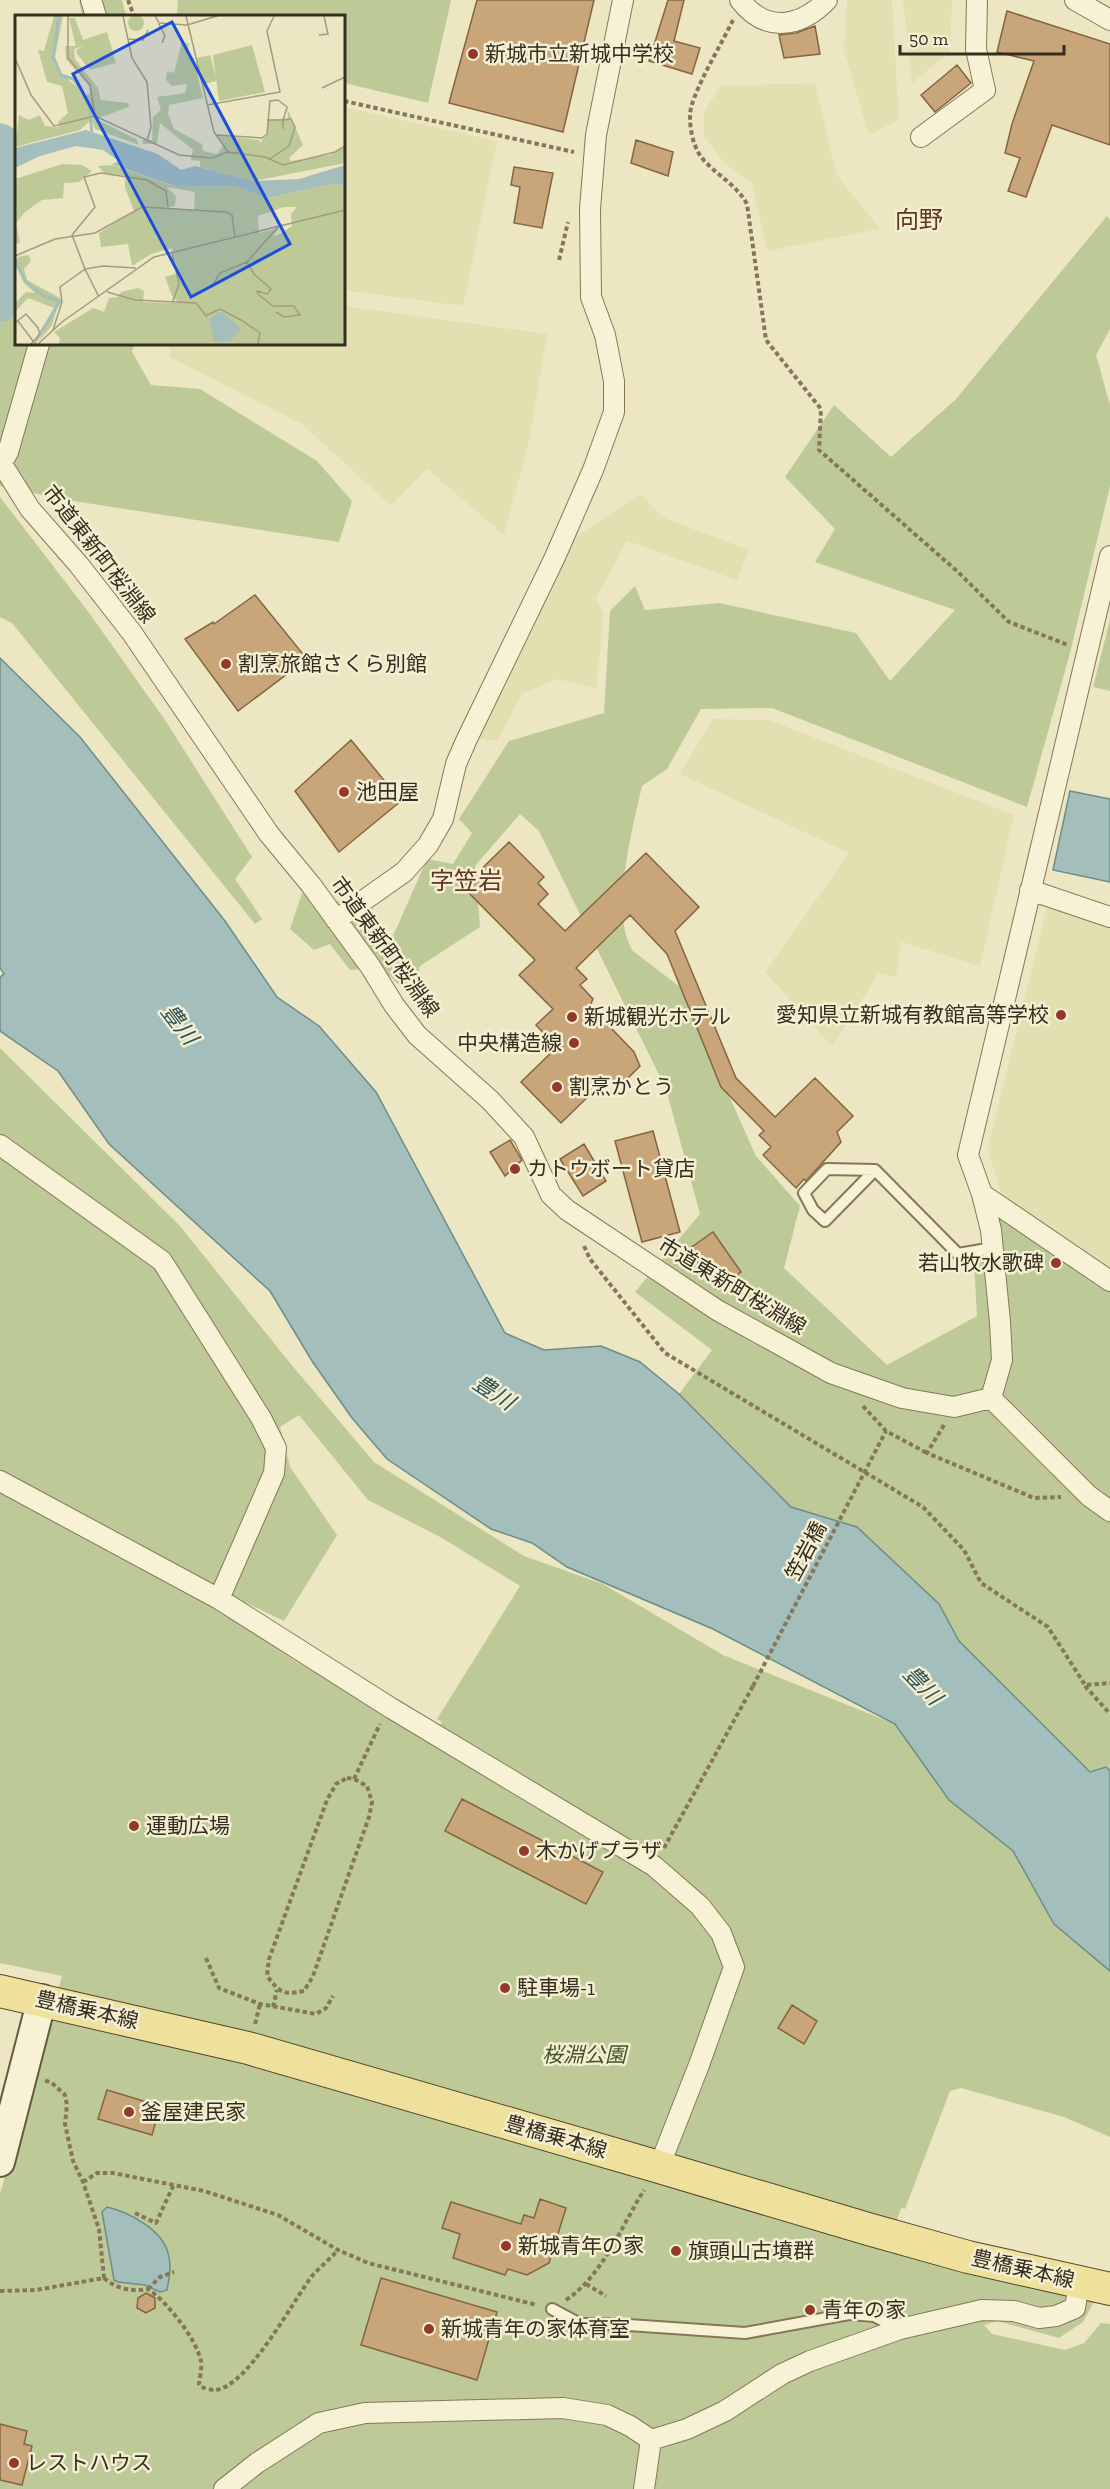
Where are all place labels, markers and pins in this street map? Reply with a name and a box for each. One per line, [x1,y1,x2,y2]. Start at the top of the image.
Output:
place label: 新城市立新城中学校 [485,41,674,66]
marker: 新城市立新城中学校 [466,47,480,61]
place label: 割烹旅館さくら別館 [238,651,427,676]
marker: 割烹旅館さくら別館 [219,657,233,671]
place label: 池田屋 [356,779,419,804]
marker: 池田屋 [337,785,351,799]
place label: 愛知県立新城有教館高等学校 [776,1002,1049,1027]
place label: 新城観光ホテル [584,1004,731,1029]
marker: 愛知県立新城有教館高等学校 [1054,1008,1068,1022]
marker: 新城観光ホテル [565,1010,579,1024]
place label: 中央構造線 [457,1030,562,1055]
marker: 中央構造線 [567,1036,581,1050]
place label: 割烹かとう [569,1074,674,1099]
marker: 割烹かとう [550,1080,564,1094]
place label: カトウボート貸店 [527,1156,695,1181]
marker: カトウボート貸店 [508,1162,522,1176]
place label: 若山牧水歌碑 [918,1250,1044,1275]
marker: 若山牧水歌碑 [1049,1256,1063,1270]
place label: 運動広場 [146,1813,230,1838]
marker: 運動広場 [127,1819,141,1833]
place label: 木かげプラザ [536,1838,662,1863]
marker: 木かげプラザ [517,1844,531,1858]
place label: 駐車場-1 [517,1975,595,2000]
marker: 駐車場-1 [498,1981,512,1995]
place label: 釜屋建民家 [141,2099,246,2124]
marker: 釜屋建民家 [122,2105,136,2119]
place label: 新城青年の家 [518,2233,644,2258]
place label: 旗頭山古墳群 [688,2238,814,2263]
marker: 新城青年の家 [499,2239,513,2253]
marker: 旗頭山古墳群 [669,2244,683,2258]
place label: 青年の家 [822,2297,906,2322]
marker: 青年の家 [803,2303,817,2317]
place label: 新城青年の家体育室 [441,2316,630,2341]
marker: 新城青年の家体育室 [422,2322,436,2336]
place label: レストハウス [26,2450,152,2475]
marker: レストハウス [7,2456,21,2470]

